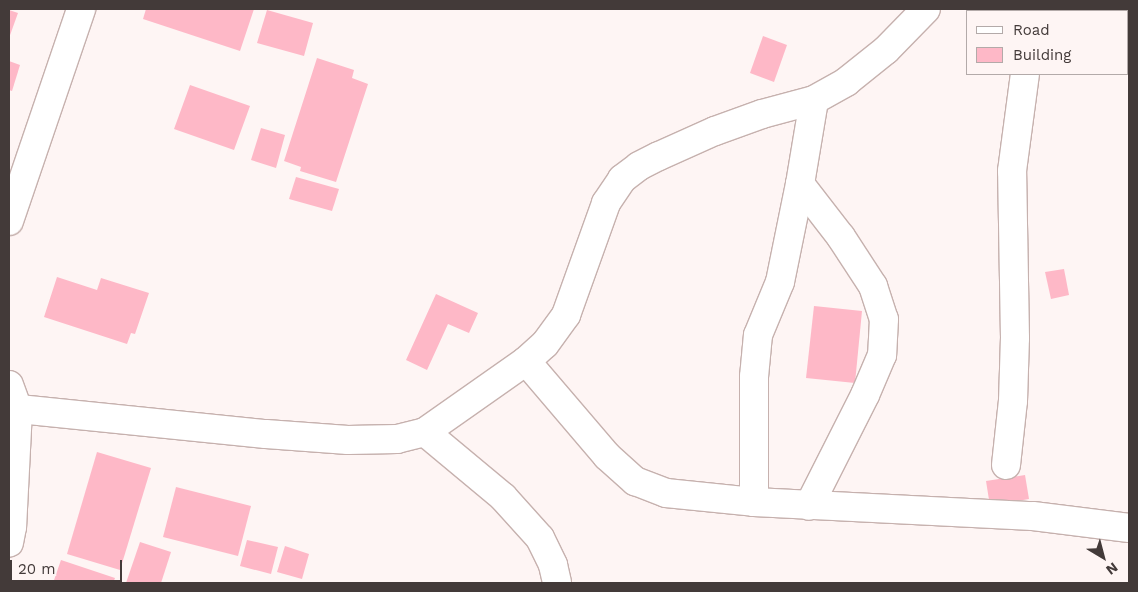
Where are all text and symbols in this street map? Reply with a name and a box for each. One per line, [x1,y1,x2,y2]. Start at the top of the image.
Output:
legend [966,10,1128,75]
text: Road [1013,21,1050,39]
text: Building [1013,46,1071,64]
north arrow [1078,532,1128,582]
scale bar [12,550,125,582]
text: N [1103,559,1121,578]
text: 20 m [18,560,56,578]

